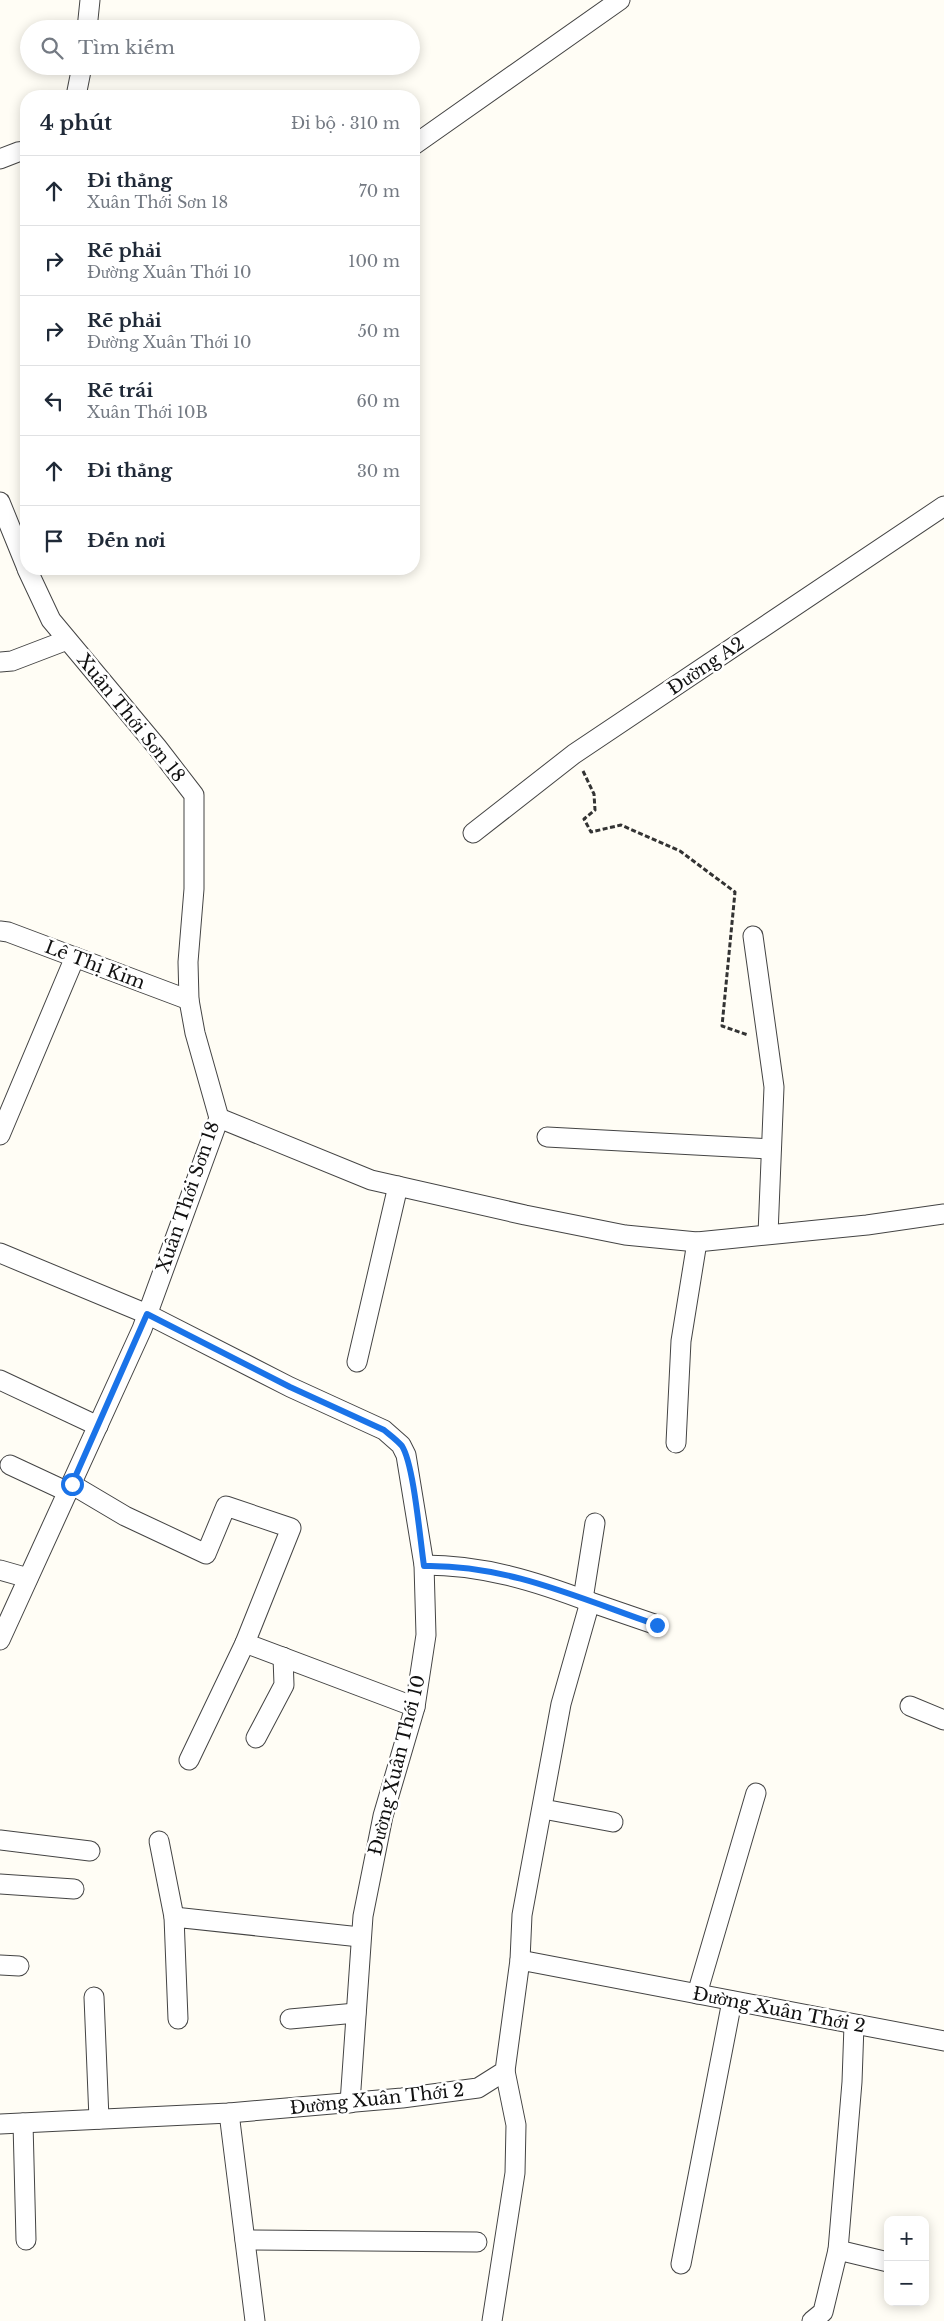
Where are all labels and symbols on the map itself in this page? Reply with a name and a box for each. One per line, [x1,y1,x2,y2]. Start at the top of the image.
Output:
street label: Đường A2 [664,632,748,700]
street label: Xuân Thới Sơn 18 [72,649,190,787]
street label: Lê Thị Kim [42,936,148,994]
street label: Xuân Thới Sơn 18 [152,1118,224,1276]
route start [61,1473,84,1496]
route end [646,1614,669,1637]
street label: Đường Xuân Thới 10 [364,1673,430,1857]
street label: Đường Xuân Thới 2 [691,1982,867,2038]
street label: Đường Xuân Thới 2 [289,2079,465,2119]

